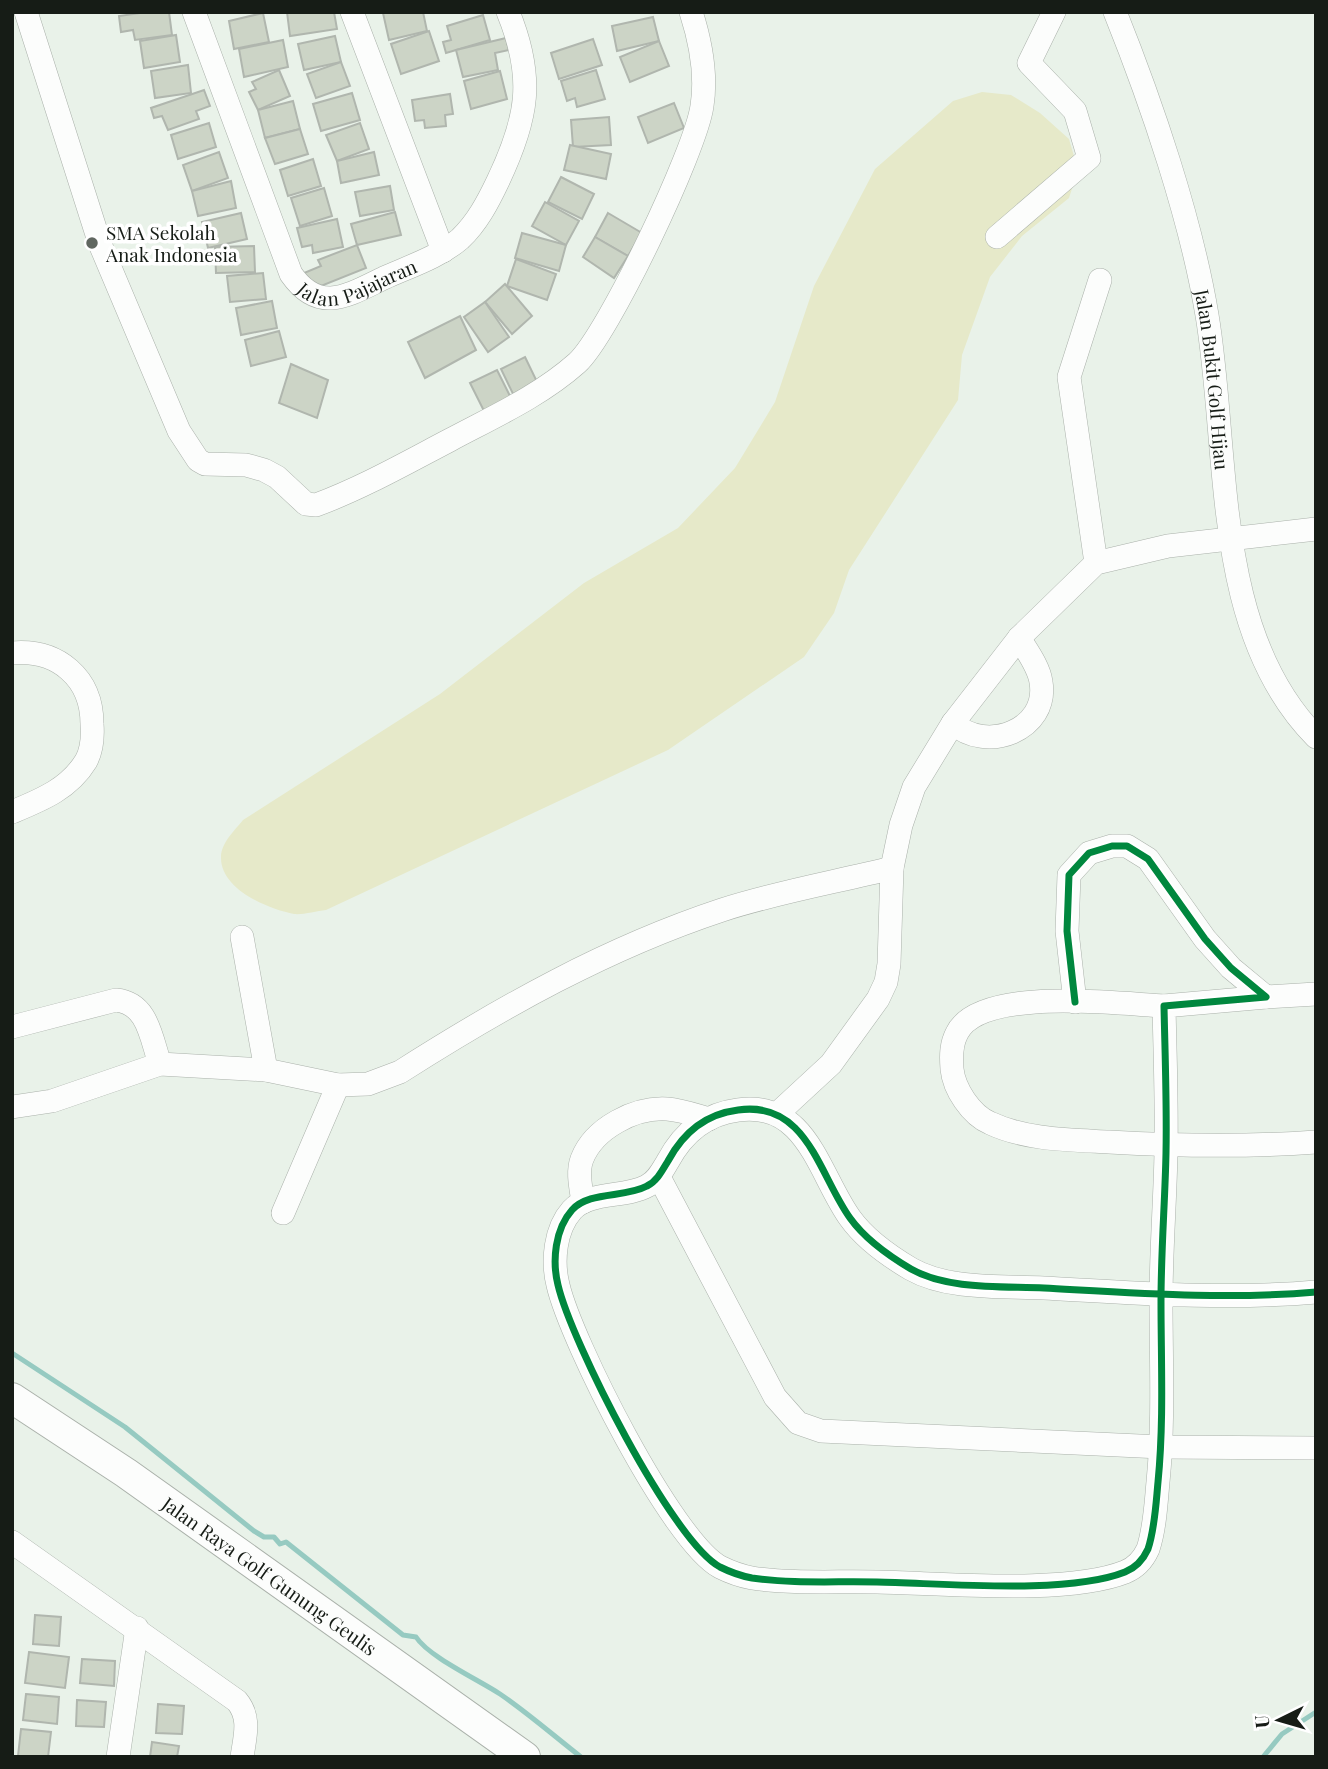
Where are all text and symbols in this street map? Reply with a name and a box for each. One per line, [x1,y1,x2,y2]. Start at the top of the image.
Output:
place label: SMA Sekolah Anak Indonesia [105,219,238,267]
marker: SMA Sekolah Anak Indonesia [84,235,100,251]
street label: Jalan Pajajaran [291,252,421,311]
street label: Jalan Bukit Golf Hijau [1189,286,1236,471]
street label: Jalan Raya Golf Gunung Geulis [156,1489,382,1661]
north arrow [1244,1685,1314,1755]
text: U [1248,1714,1275,1729]

